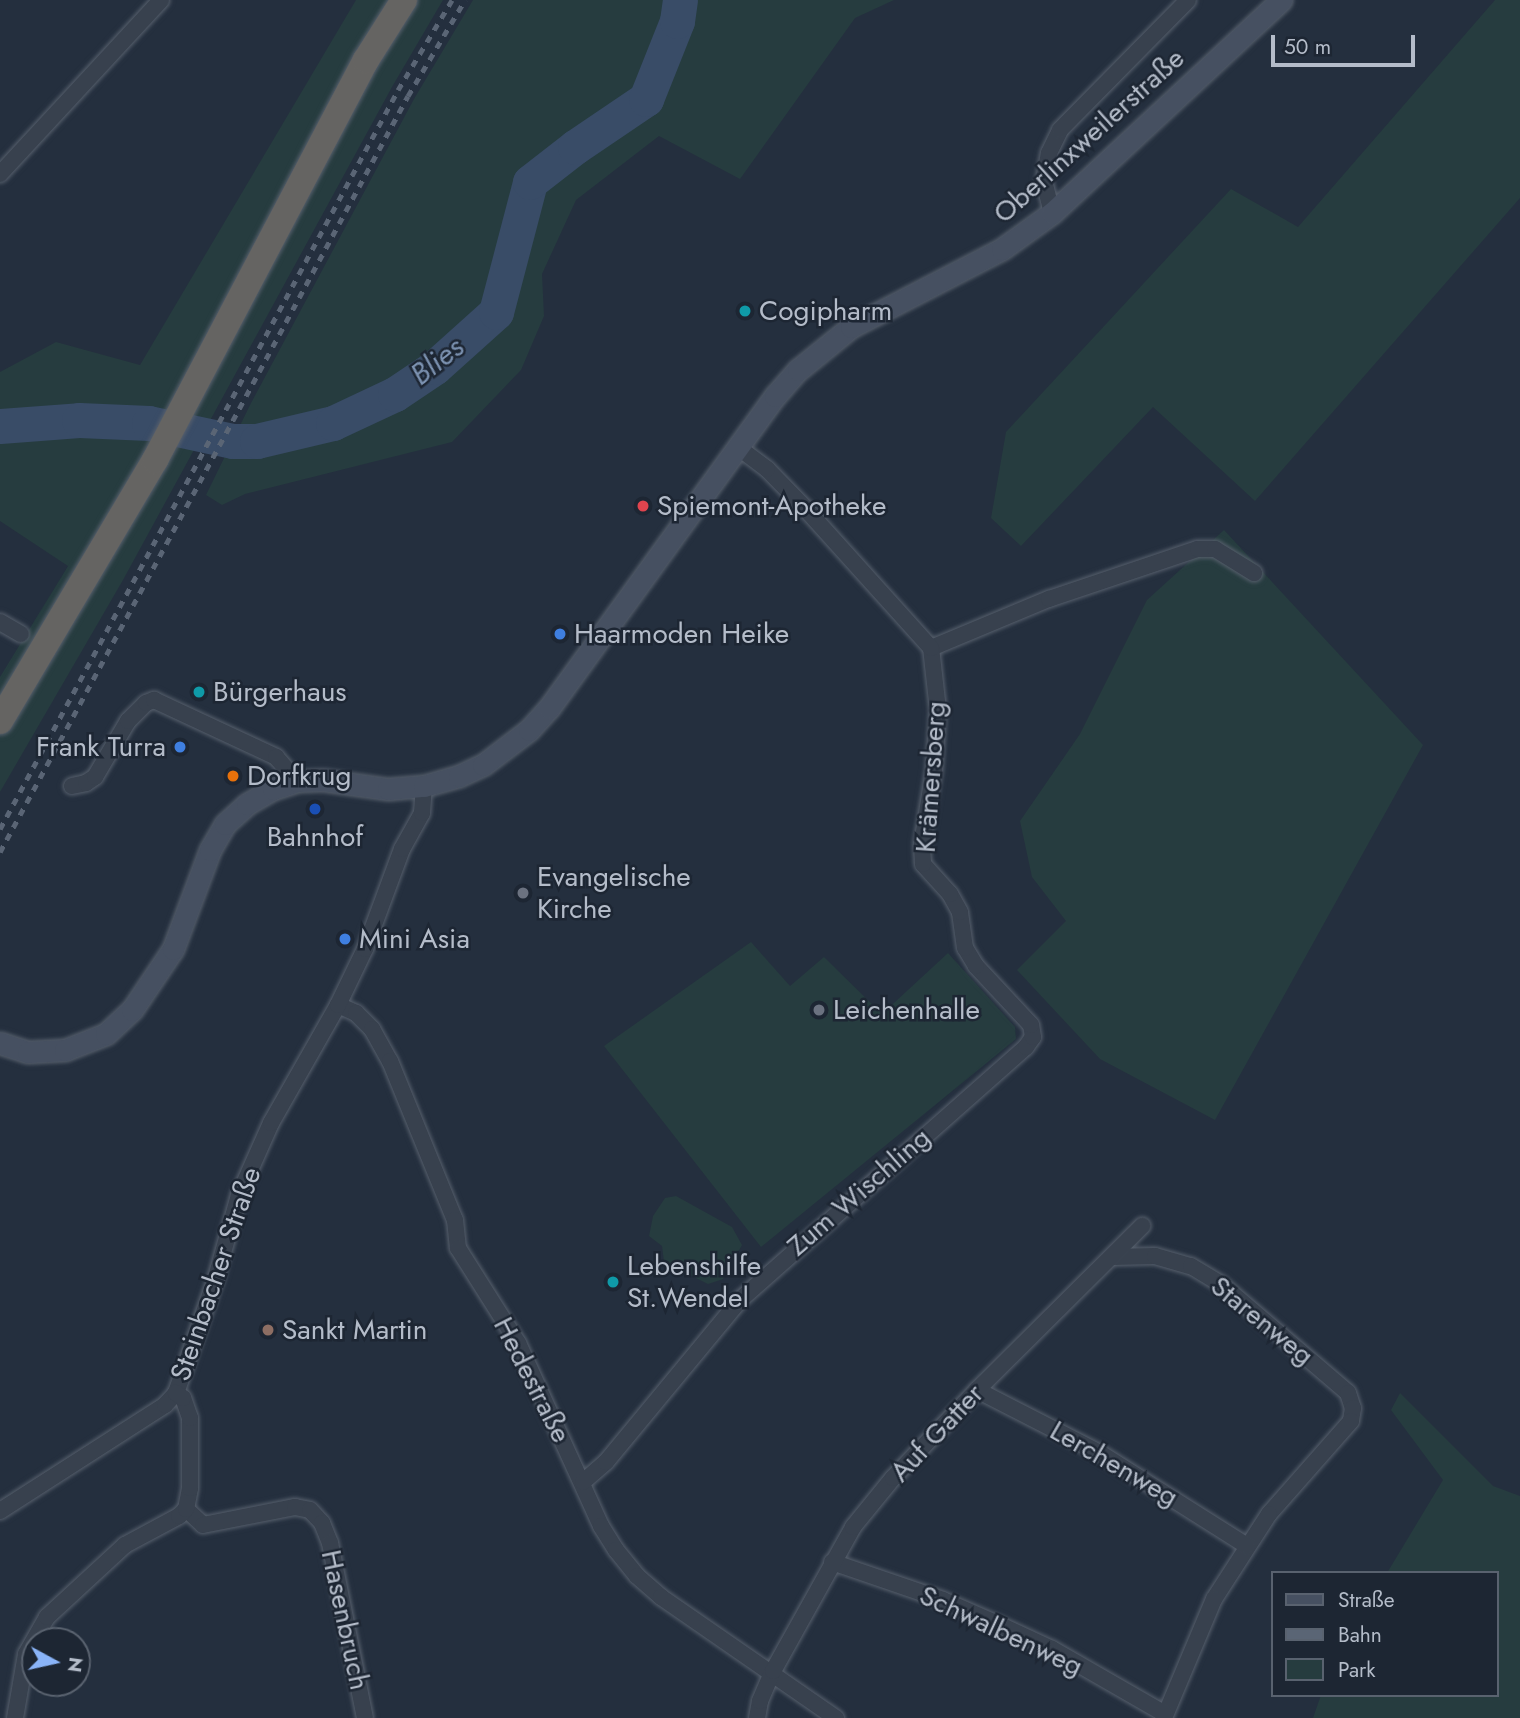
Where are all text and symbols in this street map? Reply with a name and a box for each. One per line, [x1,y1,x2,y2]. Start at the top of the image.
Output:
scale bar [1275,21,1418,65]
text: 50 m [1284,32,1331,62]
street label: Oberlinxweilerstraße [987,42,1191,230]
place label: Cogipharm [759,294,892,328]
marker: Cogipharm [737,303,753,319]
water label: Blies [403,329,471,393]
place label: Spiemont-Apotheke [657,489,886,523]
marker: Spiemont-Apotheke [635,498,651,514]
place label: Haarmoden Heike [574,617,789,651]
marker: Haarmoden Heike [552,626,568,642]
place label: Bürgerhaus [213,675,347,709]
marker: Bürgerhaus [191,684,207,700]
street label: Krämersberg [909,700,953,854]
place label: Frank Turra [36,730,166,764]
marker: Frank Turra [172,739,188,755]
place label: Dorfkrug [247,759,352,793]
marker: Dorfkrug [225,768,241,784]
marker: Bahnhof [307,801,323,817]
place label: Bahnhof [267,820,363,854]
place label: Evangelische Kirche [537,860,691,926]
marker: Evangelische Kirche [515,885,531,901]
place label: Mini Asia [359,922,470,956]
marker: Mini Asia [337,931,353,947]
place label: Leichenhalle [833,993,980,1027]
marker: Leichenhalle [811,1002,827,1018]
street label: Zum Wischling [781,1121,937,1263]
street label: Steinbacher Straße [164,1163,268,1385]
place label: Lebenshilfe St.Wendel [627,1249,761,1315]
street label: Starenweg [1204,1269,1320,1373]
marker: Lebenshilfe St.Wendel [605,1274,621,1290]
street label: Hedestraße [486,1312,578,1448]
place label: Sankt Martin [282,1313,427,1347]
marker: Sankt Martin [260,1322,276,1338]
street label: Auf Gatter [883,1377,991,1489]
street label: Lerchenweg [1044,1414,1184,1514]
street label: Hasenbruch [314,1547,376,1693]
legend [1272,1571,1499,1697]
street label: Schwalbenweg [914,1579,1088,1683]
text: Straße [1338,1585,1395,1615]
text: Bahn [1338,1620,1382,1650]
north arrow [21,1627,91,1697]
text: N [61,1655,90,1674]
text: Park [1338,1655,1375,1685]

